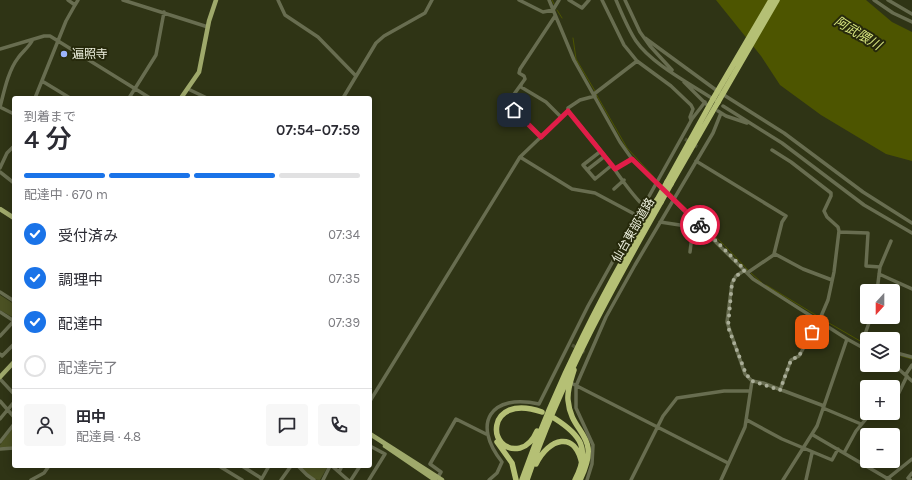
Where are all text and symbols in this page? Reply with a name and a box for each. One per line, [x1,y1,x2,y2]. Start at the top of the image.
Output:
water label: 阿武隈川 [832,13,886,54]
place label: 遍照寺 [72,47,108,61]
marker: 遍照寺 [59,49,69,59]
pin [497,93,531,127]
icon: home [503,99,525,121]
text: 到着まで [24,109,76,124]
text: 07:54–07:59 [276,121,360,139]
text: 4 分 [24,124,72,155]
text: 配達中 · 670 m [24,187,108,202]
street label: 仙台東部道路 [609,195,657,265]
courier [680,205,720,245]
icon: bike [689,214,711,236]
icon: check [24,223,46,245]
text: 受付済み [58,227,118,245]
text: 07:34 [328,227,360,242]
icon: check [24,267,46,289]
text: 調理中 [58,271,103,289]
text: 07:35 [328,271,360,286]
north arrow [860,284,900,324]
map controls [860,284,900,468]
icon: check [24,311,46,333]
text: 配達中 [58,315,103,333]
text: 07:39 [328,315,360,330]
pin [795,315,829,349]
icon: bag [801,321,823,343]
button: layers [860,332,900,372]
text: 配達完了 [58,359,118,377]
button: + [860,380,900,420]
button: person [24,404,66,446]
button: chat [266,404,308,446]
button: phone [318,404,360,446]
text: 田中 [76,408,106,426]
button: − [860,428,900,468]
text: 配達員 · 4.8 [76,429,141,444]

